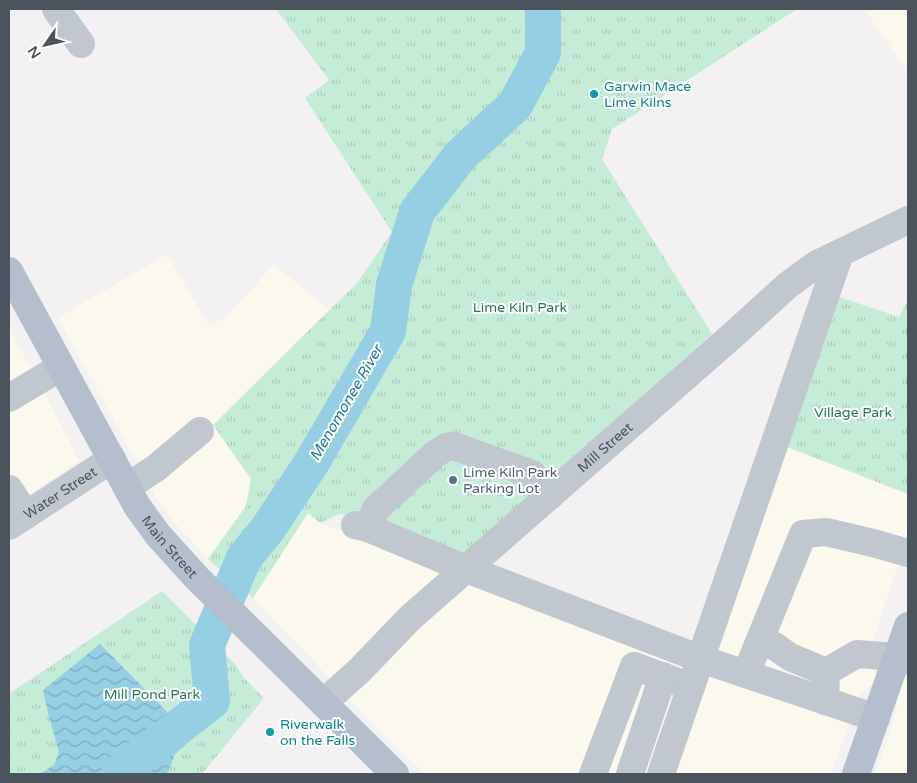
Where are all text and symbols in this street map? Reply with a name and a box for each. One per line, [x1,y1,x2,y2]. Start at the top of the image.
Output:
north arrow [20,20,70,70]
text: N [24,43,45,61]
place label: Garwin Mace Lime Kilns [604,78,691,111]
marker: Garwin Mace Lime Kilns [588,88,600,100]
park label: Lime Kiln Park [473,299,568,316]
water label: Menomonee River [306,340,388,464]
park label: Village Park [814,404,892,421]
street label: Mill Street [574,418,637,476]
street label: Water Street [20,462,100,523]
place label: Lime Kiln Park Parking Lot [463,464,558,497]
marker: Lime Kiln Park Parking Lot [447,474,459,486]
street label: Main Street [138,512,202,582]
park label: Mill Pond Park [104,686,200,703]
place label: Riverwalk on the Falls [280,716,355,749]
marker: Riverwalk on the Falls [264,726,276,738]

